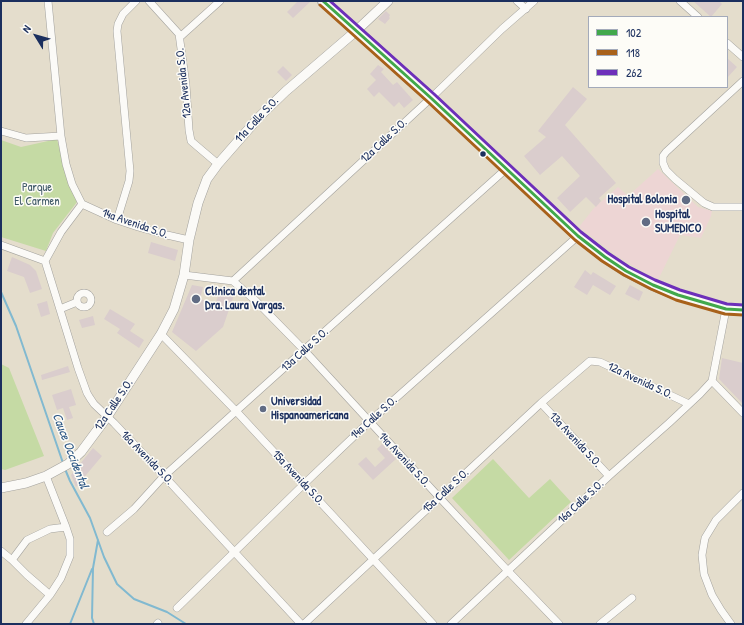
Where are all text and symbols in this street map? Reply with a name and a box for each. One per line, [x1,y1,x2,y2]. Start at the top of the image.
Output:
north arrow [16,16,56,56]
legend [588,16,728,88]
text: N [19,22,34,35]
text: 102 [626,24,641,41]
text: 118 [626,44,640,61]
street label: 12a Avenida S.O. [173,47,195,119]
text: 262 [626,64,642,81]
street label: 11a Calle S.O. [232,94,282,146]
street label: 12a Calle S.O. [358,116,410,166]
unlabelled marker [478,149,488,159]
park label: Parque El Carmen [14,181,60,209]
place label: Hospital Bolonia [608,193,677,207]
marker: Hospital Bolonia [680,194,692,206]
street label: 14a Avenida S.O. [100,206,170,242]
place label: Hospital SUMEDICO [655,208,701,236]
marker: Hospital SUMEDICO [640,216,652,228]
place label: Clínica dental Dra. Laura Vargas. [205,285,285,313]
marker: Clínica dental Dra. Laura Vargas. [190,293,202,305]
street label: 13a Calle S.O. [278,325,332,375]
street label: 12a Avenida S.O. [605,360,675,402]
street label: 12a Calle S.O. [92,377,136,433]
street label: 14a Calle S.O. [348,393,400,443]
place label: Universidad Hispanoamericana [271,395,348,423]
marker: Universidad Hispanoamericana [258,404,268,414]
street label: 13a Avenida S.O. [546,409,604,471]
water label: Cauce Occidental [48,411,92,491]
street label: 16a Avenida S.O. [118,428,176,488]
street label: 14a Avenida S.O. [375,430,433,490]
street label: 15a Avenida S.O. [269,448,327,508]
street label: 15a Calle S.O. [420,466,472,516]
street label: 16a Calle S.O. [555,477,607,527]

